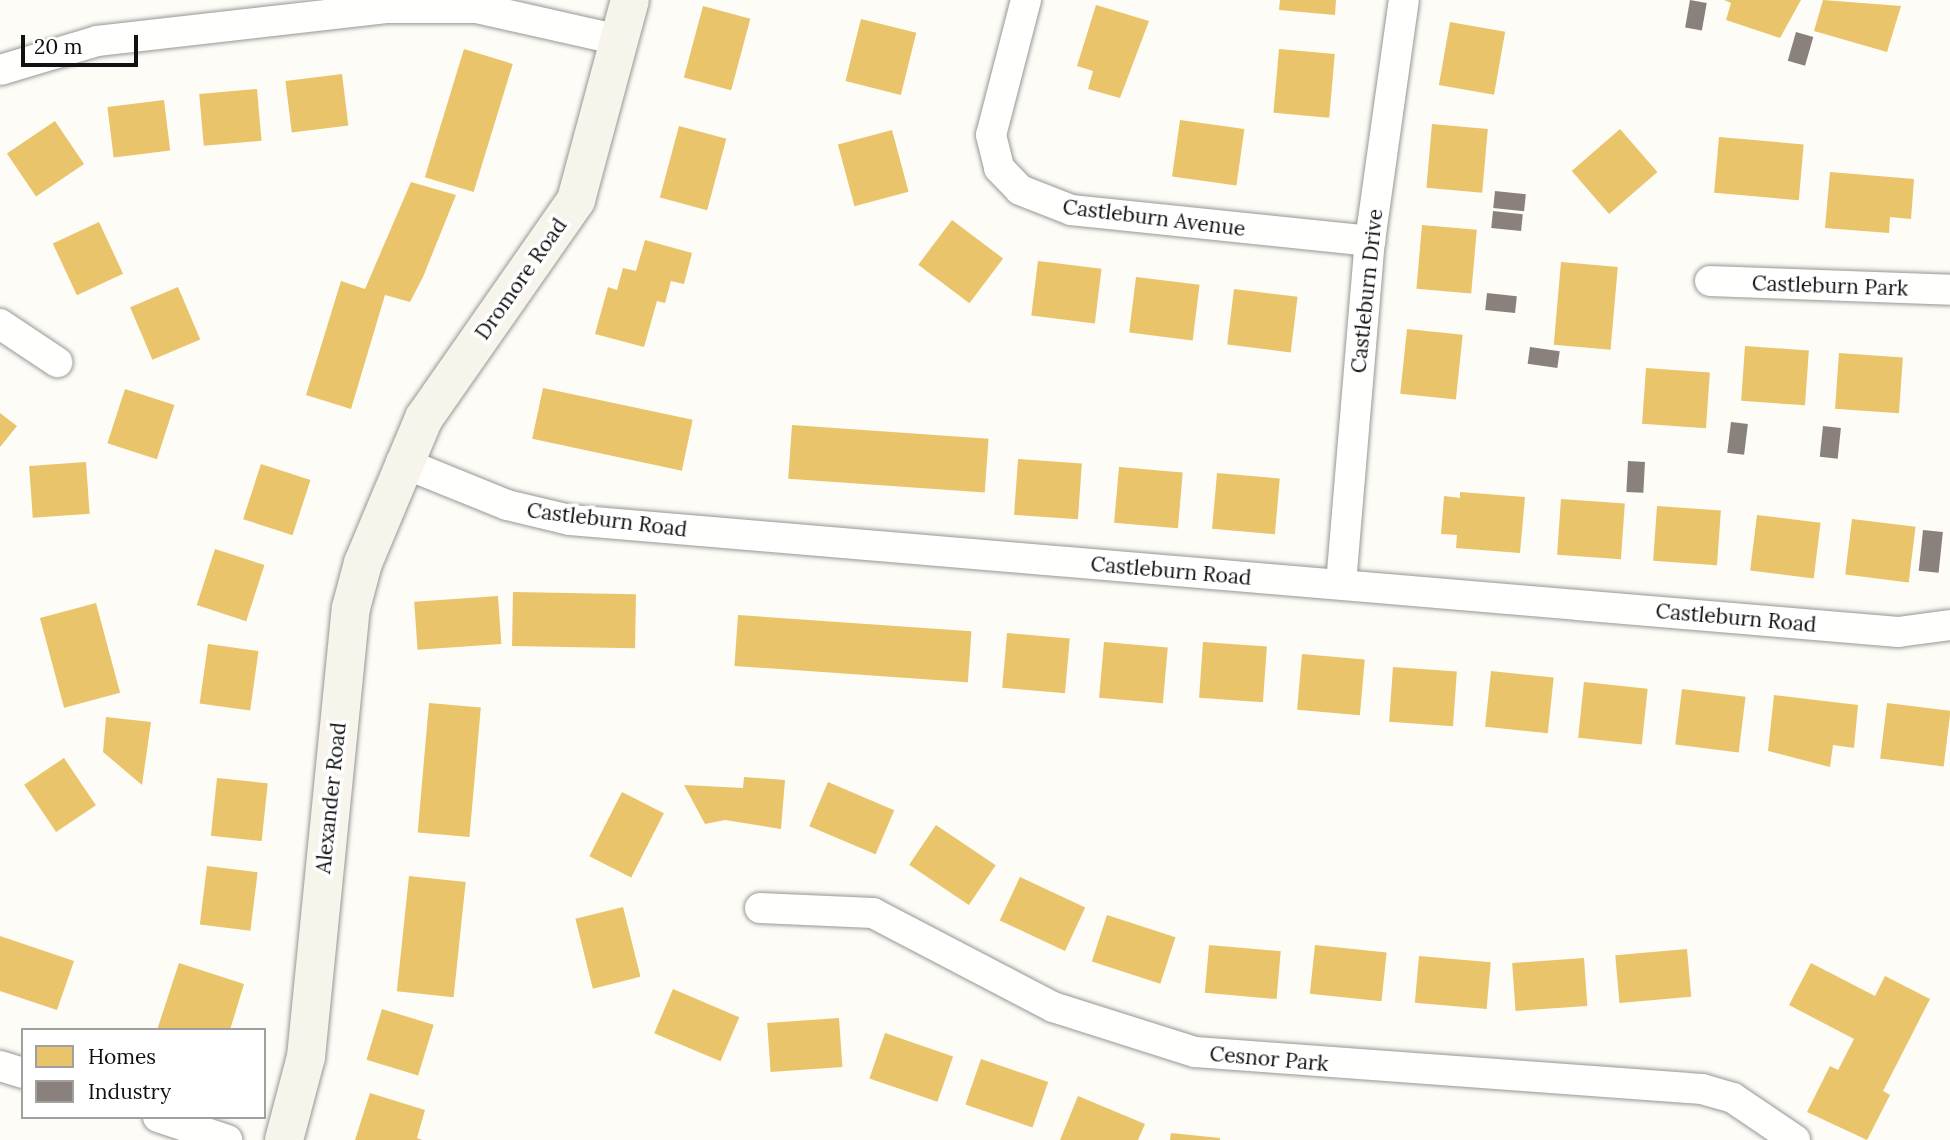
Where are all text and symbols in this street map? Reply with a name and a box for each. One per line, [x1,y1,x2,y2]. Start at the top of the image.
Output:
scale bar [24,21,142,65]
text: 20 m [34,33,83,60]
street label: Castleburn Avenue [1061,194,1247,242]
street label: Castleburn Drive [1346,208,1388,374]
street label: Dromore Road [470,213,572,345]
street label: Castleburn Park [1751,271,1909,301]
street label: Castleburn Road [525,498,689,542]
street label: Castleburn Road [1090,551,1252,591]
street label: Castleburn Road [1655,598,1817,638]
street label: Alexander Road [311,721,351,875]
legend [21,1028,266,1119]
street label: Cesnor Park [1209,1041,1329,1077]
text: Homes [88,1043,156,1070]
text: Industry [88,1078,171,1105]

